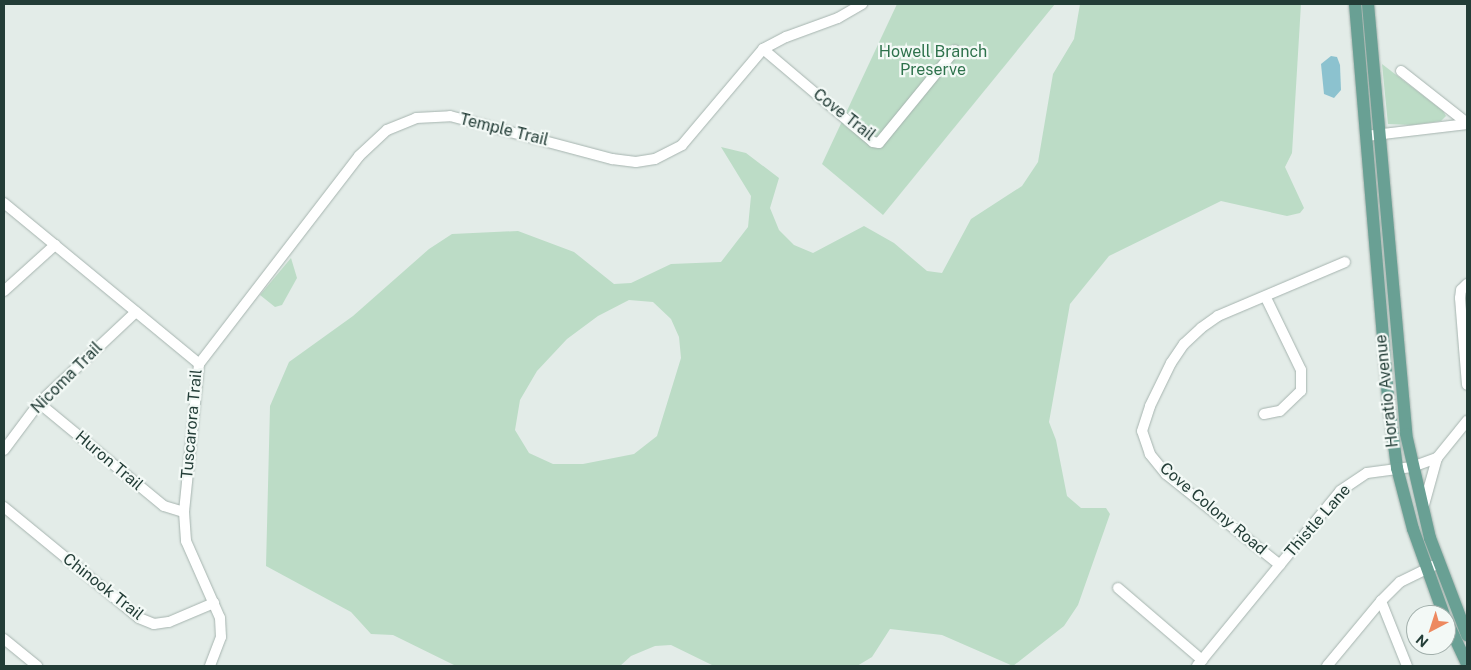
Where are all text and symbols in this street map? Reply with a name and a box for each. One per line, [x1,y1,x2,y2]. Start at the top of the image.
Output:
park label: Howell Branch Preserve [879,42,987,80]
street label: Cove Trail [809,85,879,145]
street label: Temple Trail [458,110,550,150]
street label: Horatio Avenue [1372,333,1402,449]
street label: Nicoma Trail [27,338,107,418]
street label: Tuscarora Trail [178,368,206,480]
street label: Huron Trail [71,427,147,495]
street label: Cove Colony Road [1156,459,1270,559]
street label: Thistle Lane [1281,481,1355,561]
street label: Chinook Trail [59,550,147,624]
north arrow [1406,605,1456,655]
text: N [1413,631,1431,650]

